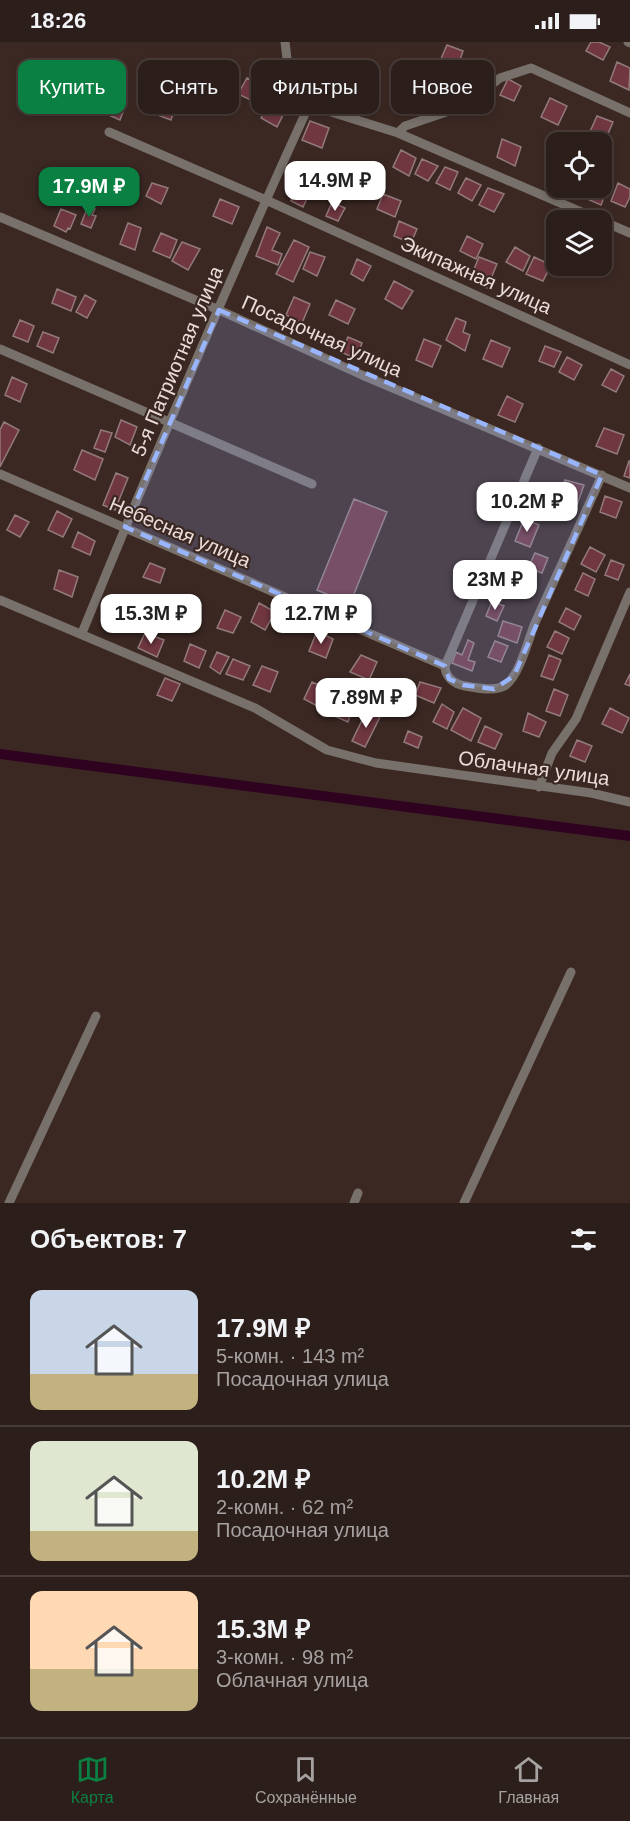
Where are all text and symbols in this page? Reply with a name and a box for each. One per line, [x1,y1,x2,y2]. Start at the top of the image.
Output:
text: 18:26 [30,8,86,33]
chip: Купить [18,60,126,114]
chip: Снять [138,60,239,114]
chip: Фильтры [251,60,379,114]
chip: Новое [391,60,494,114]
map controls [546,132,612,276]
button: locate [546,132,612,198]
pin: 14.9M ₽ [280,161,390,212]
pin: 17.9M ₽ [34,167,144,218]
text: 14.9M ₽ [299,169,371,191]
text: 17.9M ₽ [53,175,125,197]
button: layers [546,210,612,276]
street label: Экипажная улица [397,232,556,319]
street label: 5-я Патриотная улица [127,262,227,459]
street label: Посадочная улица [239,291,406,382]
pin: 10.2M ₽ [472,482,582,533]
text: 10.2M ₽ [491,490,563,512]
street label: Небесная улица [106,492,255,572]
pin: 23M ₽ [453,560,537,611]
text: 23M ₽ [467,568,523,590]
pin: 15.3M ₽ [96,594,206,645]
pin: 12.7M ₽ [266,594,376,645]
text: 15.3M ₽ [115,602,187,624]
text: 12.7M ₽ [285,602,357,624]
pin: 7.89M ₽ [311,678,421,729]
text: 7.89M ₽ [330,686,402,708]
street label: Облачная улица [457,747,612,790]
icon: filters [567,1223,600,1256]
text: Объектов: 7 [30,1224,187,1254]
text: 17.9M ₽ [216,1313,311,1343]
icon: home [78,1314,150,1386]
text: 5-комн. · 143 m² [216,1345,364,1367]
text: Посадочная улица [216,1368,389,1390]
text: 10.2M ₽ [216,1464,311,1494]
icon: home [78,1465,150,1537]
text: 2-комн. · 62 m² [216,1496,353,1518]
text: Посадочная улица [216,1519,389,1541]
text: 15.3M ₽ [216,1614,311,1644]
icon: home [78,1615,150,1687]
text: 3-комн. · 98 m² [216,1646,353,1668]
text: Облачная улица [216,1669,368,1691]
tab: Карта [71,1753,114,1807]
tab: Сохранённые [255,1753,357,1807]
tab: Главная [498,1753,559,1807]

